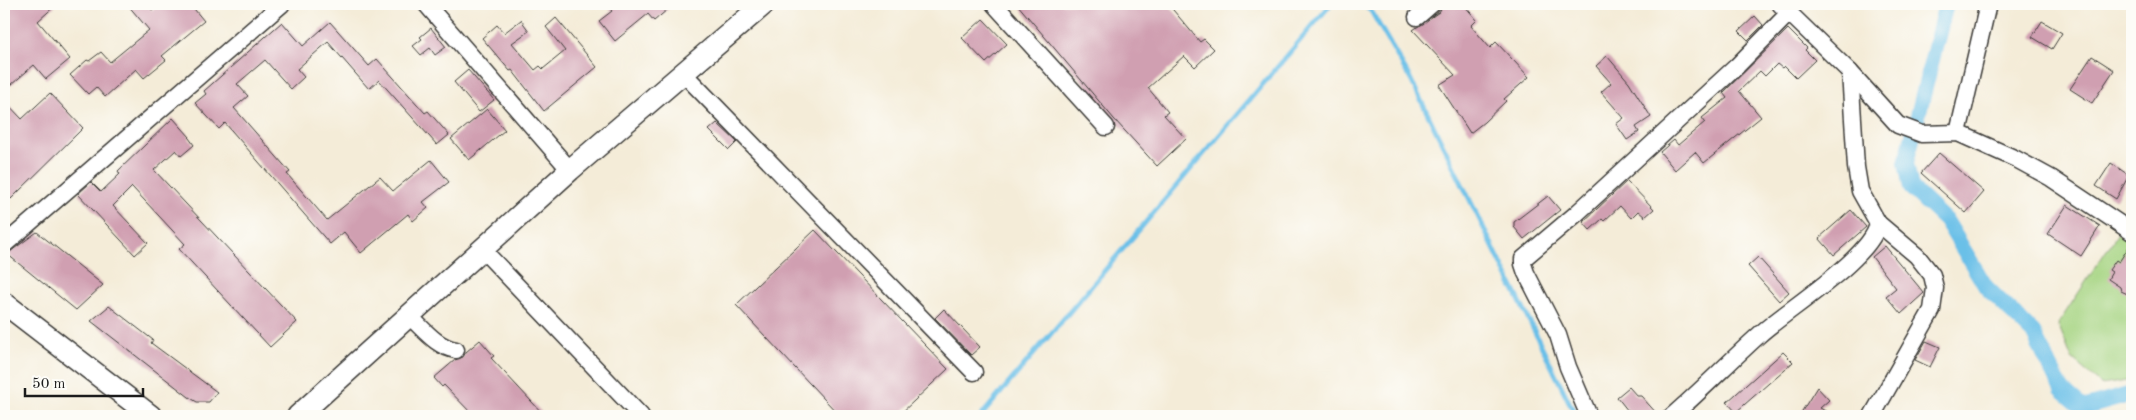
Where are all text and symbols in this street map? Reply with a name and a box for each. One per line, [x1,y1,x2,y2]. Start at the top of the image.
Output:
scale bar [25,365,142,397]
text: 50 m [32,377,66,392]

